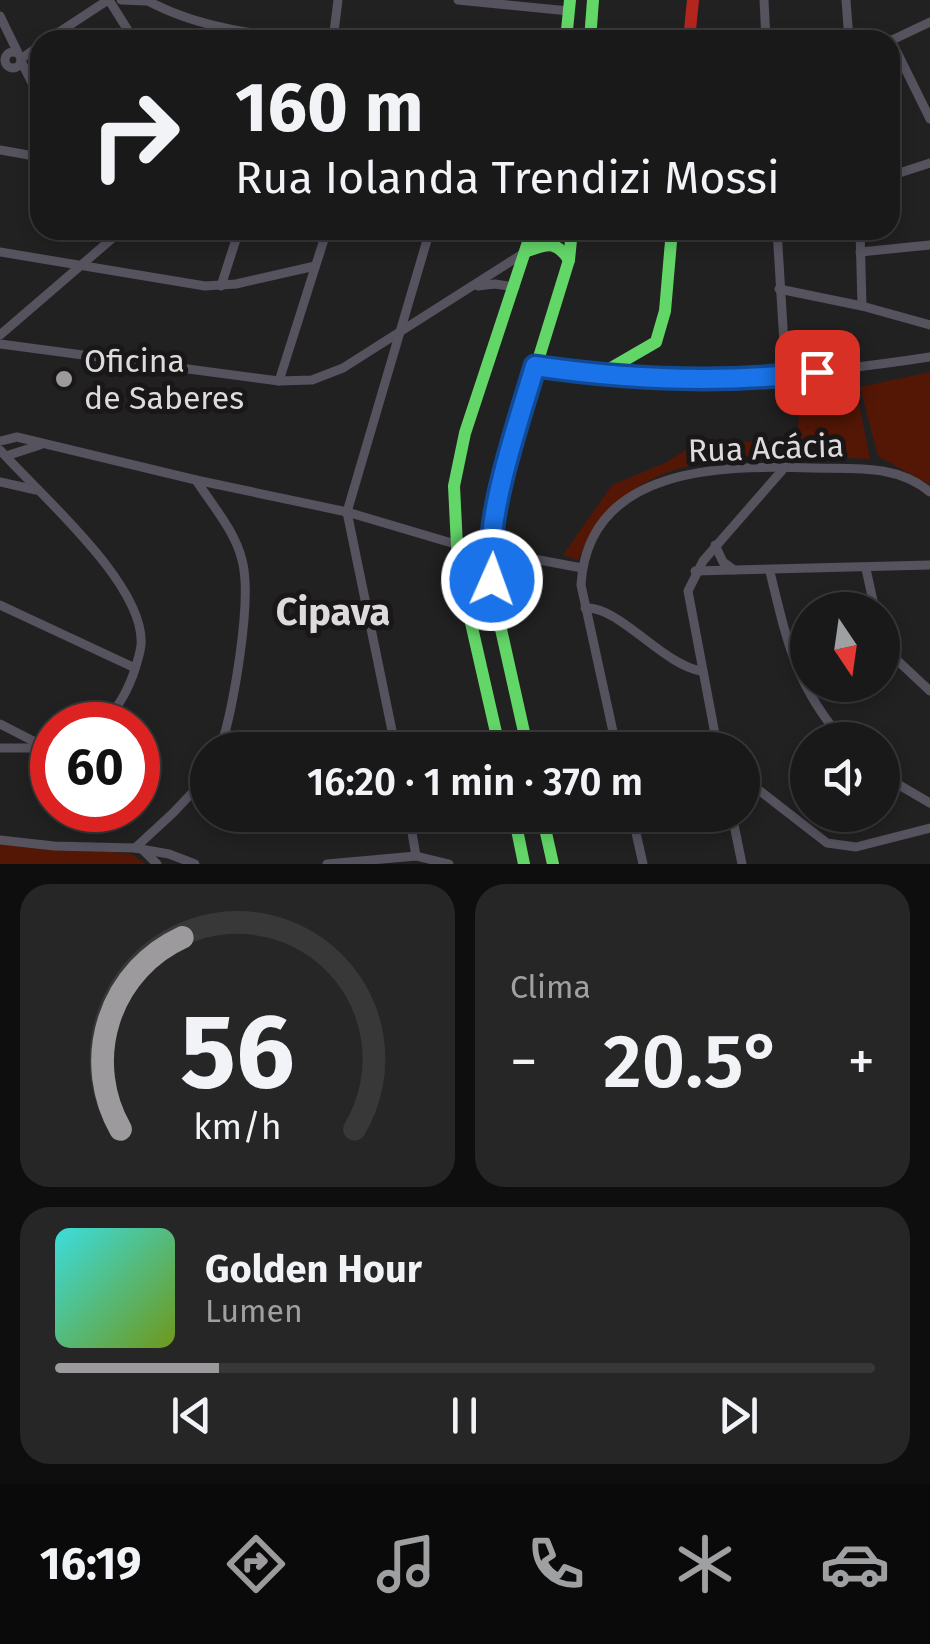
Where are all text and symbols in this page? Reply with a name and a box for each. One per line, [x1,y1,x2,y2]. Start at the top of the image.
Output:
text: 160 m [235,66,424,150]
icon: right [70,70,200,200]
text: Rua Iolanda Trendizi Mossi [235,151,780,205]
pin [775,330,860,415]
place label: Oficina de Saberes [84,342,244,417]
icon: arrive [790,345,845,400]
marker: Oficina de Saberes [53,368,75,390]
street label: Rua Acácia [687,426,845,470]
position arrow [440,528,544,632]
district label: Cipava [276,589,390,635]
north arrow [790,592,900,702]
map controls [790,592,900,832]
speed limit sign: 60 [30,702,160,832]
button: sound [790,722,900,832]
text: 16:20 · 1 min · 370 m [307,759,643,805]
text: Clima [510,968,591,1006]
text: 56 [180,990,295,1115]
text: 20.5° [603,1017,782,1107]
text: − [510,1029,538,1095]
text: + [848,1029,875,1095]
text: km/h [193,1106,282,1148]
text: Golden Hour [205,1246,422,1292]
text: Lumen [205,1292,303,1330]
icon: previous [164,1388,219,1443]
icon: pause [437,1388,492,1443]
icon: next [711,1388,766,1443]
icon: directions [221,1529,291,1599]
icon: music [371,1529,441,1599]
icon: phone [521,1529,591,1599]
icon: climate [670,1529,740,1599]
icon: car [820,1529,890,1599]
text: 16:19 [40,1537,141,1591]

